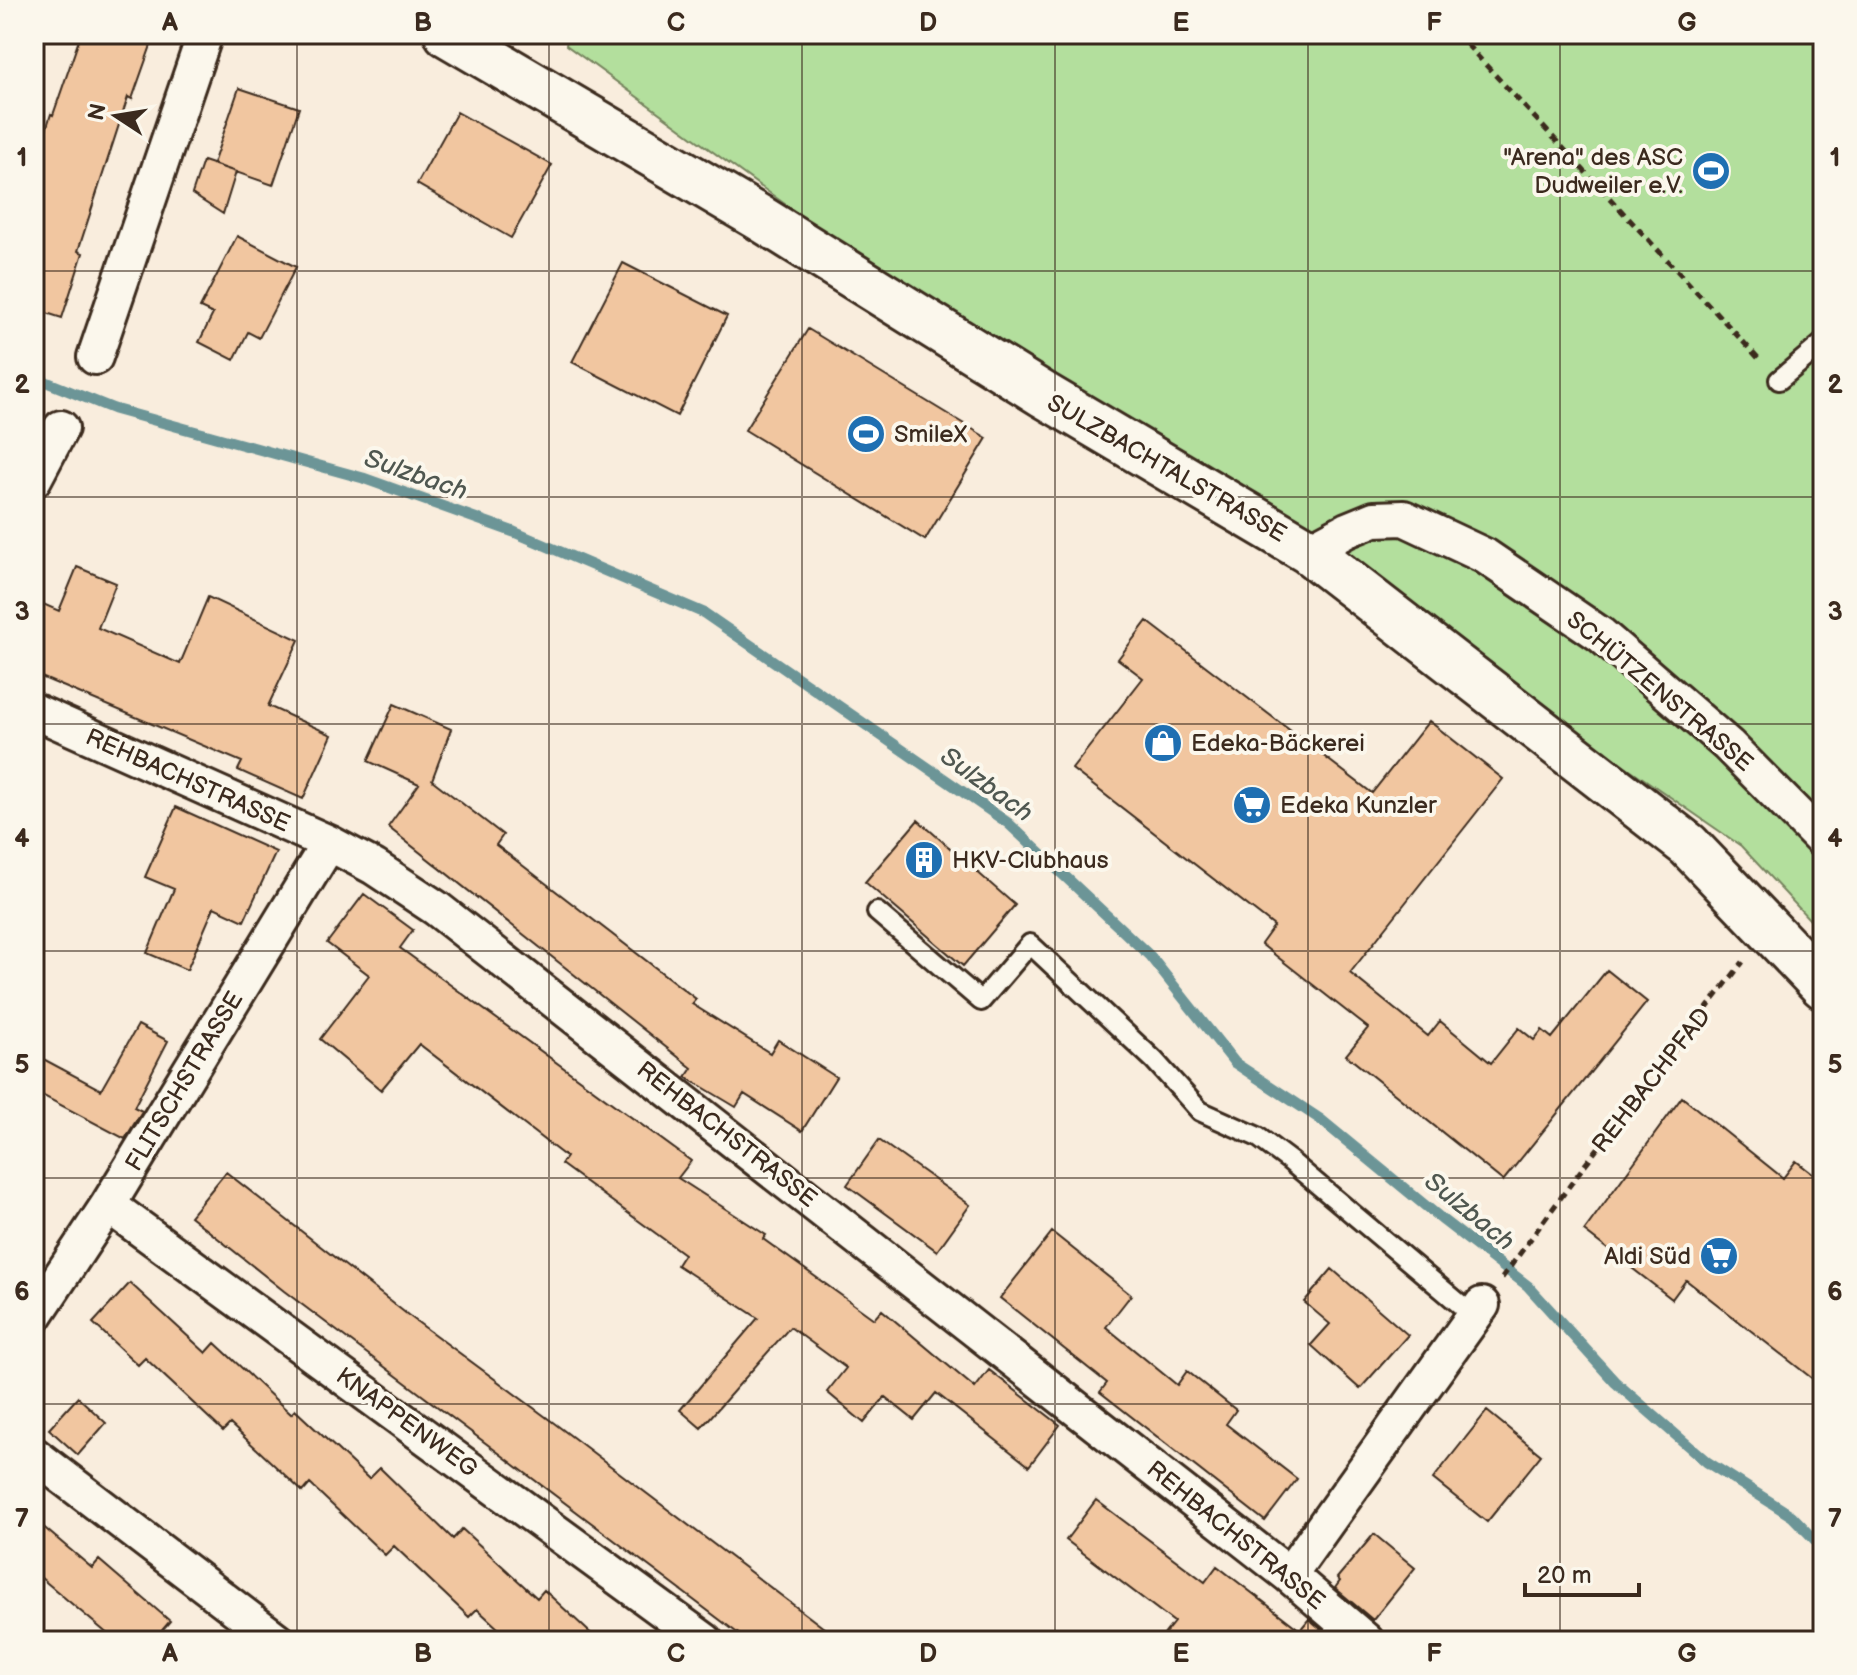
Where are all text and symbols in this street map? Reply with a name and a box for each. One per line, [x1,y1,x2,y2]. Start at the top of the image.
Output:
text: A [161,8,178,39]
text: B [414,8,432,39]
text: C [667,8,685,39]
text: D [919,8,937,39]
text: E [1173,8,1190,39]
text: F [1426,8,1442,39]
text: G [1677,8,1697,39]
north arrow [76,76,156,156]
text: N [83,101,113,123]
text: 1 [17,143,27,174]
place label: "Arena" des ASC Dudweiler e.V. [1503,143,1683,200]
text: 1 [1830,143,1840,174]
sports icon: "Arena" des ASC Dudweiler e.V. [1690,150,1732,192]
text: 2 [14,370,30,401]
text: 2 [1827,370,1843,401]
street label: SULZBACHTALSTRASSE [1042,388,1291,549]
sports icon: SmileX [845,413,887,455]
place label: SmileX [894,420,967,449]
water label: Sulzbach [360,443,471,507]
text: 3 [14,597,30,628]
text: 3 [1827,597,1843,628]
street label: SCHÜTZENSTRASSE [1561,605,1759,778]
street label: REHBACHSTRASSE [81,722,294,839]
shop icon: Edeka-Bäckerei [1142,722,1184,764]
place label: Edeka-Bäckerei [1191,729,1365,758]
water label: Sulzbach [934,741,1038,829]
supermarket icon: Edeka Kunzler [1231,784,1273,826]
place label: Edeka Kunzler [1280,791,1437,820]
text: 4 [14,824,30,855]
text: 4 [1827,824,1843,855]
building icon: HKV-Clubhaus [903,839,945,881]
place label: HKV-Clubhaus [952,846,1109,875]
street label: FLITSCHSTRASSE [119,986,249,1176]
street label: REHBACHPFAD [1586,1002,1717,1159]
text: 5 [14,1050,30,1081]
text: 5 [1827,1050,1843,1081]
street label: REHBACHSTRASSE [631,1055,823,1214]
water label: Sulzbach [1418,1166,1520,1258]
supermarket icon: Aldi Süd [1698,1235,1740,1277]
place label: Aldi Süd [1604,1242,1691,1271]
text: 6 [14,1277,30,1308]
text: 6 [1827,1277,1843,1308]
street label: KNAPPENWEG [330,1361,483,1483]
street label: REHBACHSTRASSE [1141,1455,1331,1616]
text: 7 [15,1504,29,1535]
text: 7 [1828,1504,1842,1535]
scale bar [1525,1547,1639,1597]
text: 20 m [1537,1561,1592,1590]
text: A [161,1639,178,1670]
text: B [414,1639,432,1670]
text: C [667,1639,685,1670]
text: D [919,1639,937,1670]
text: E [1173,1639,1190,1670]
text: F [1426,1639,1442,1670]
text: G [1677,1639,1697,1670]

